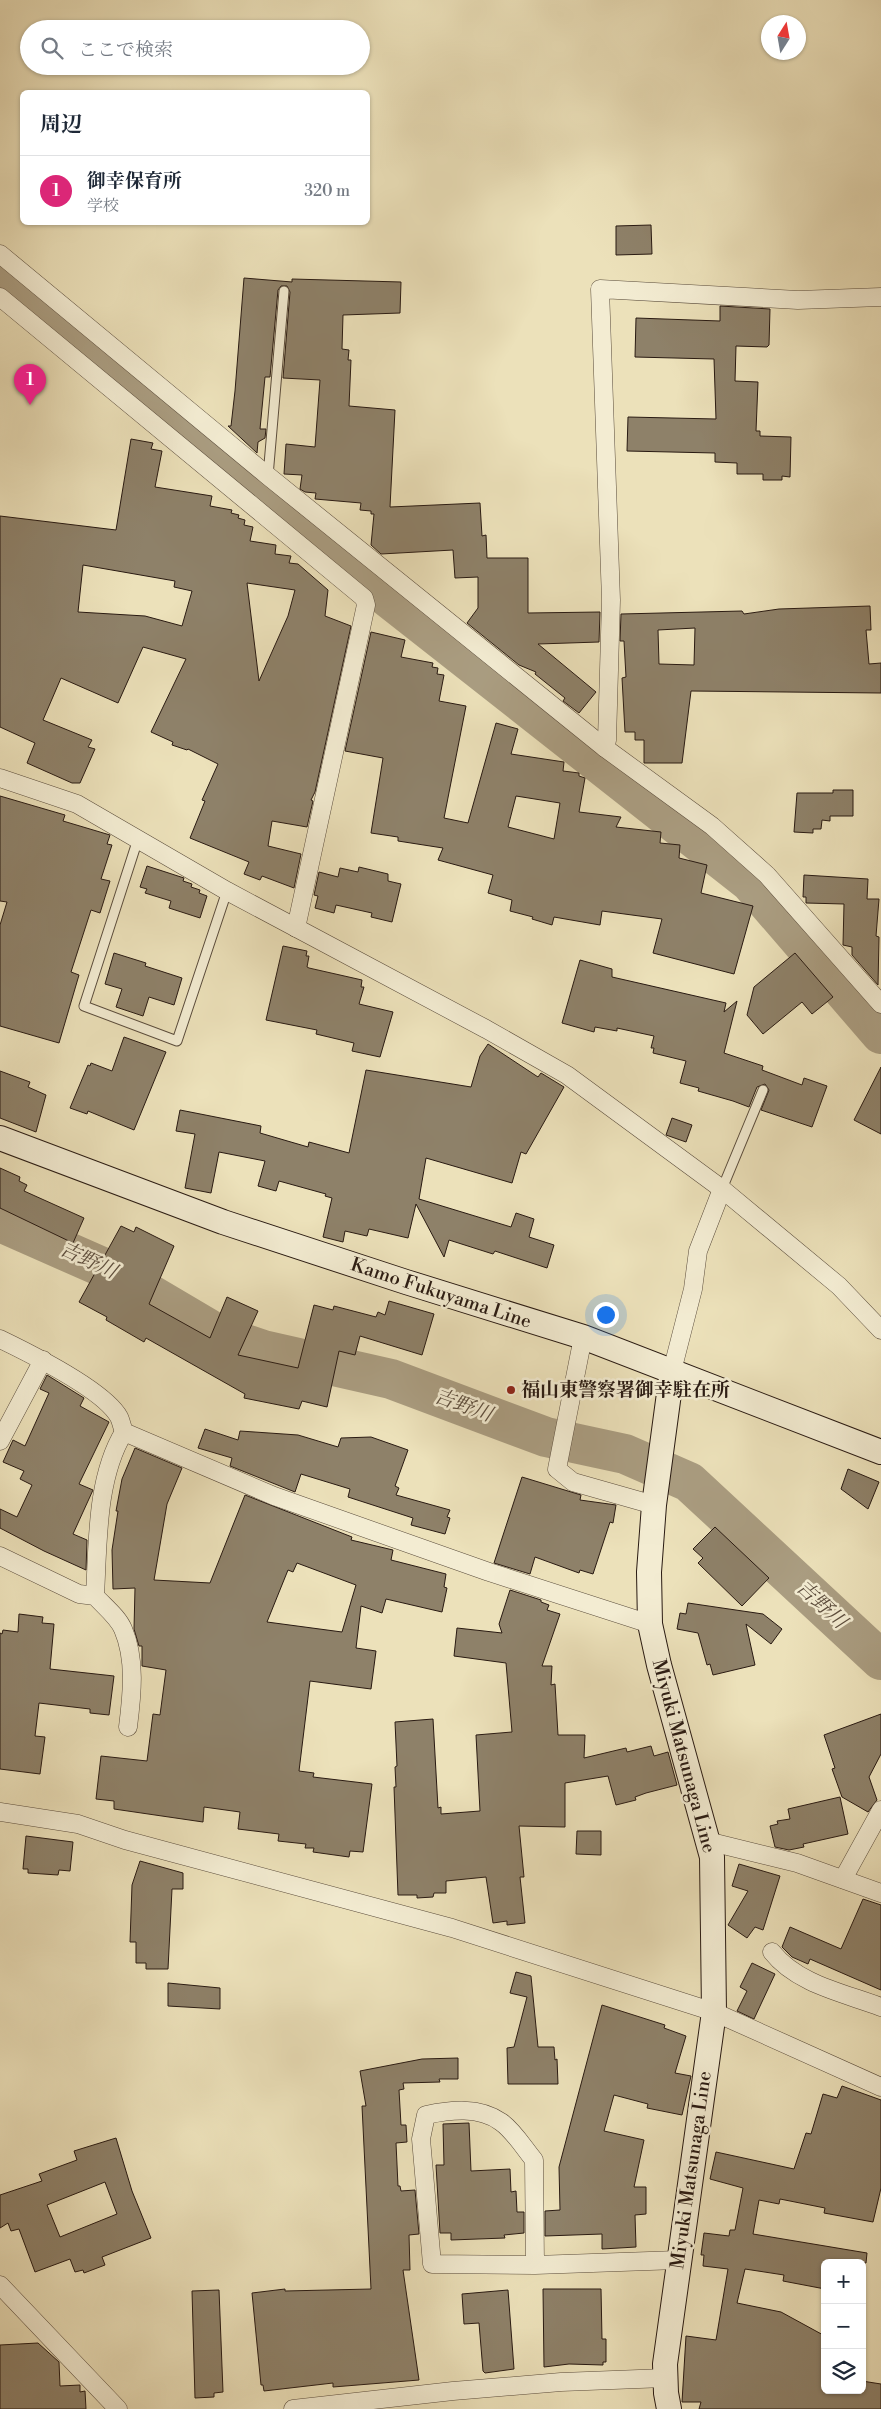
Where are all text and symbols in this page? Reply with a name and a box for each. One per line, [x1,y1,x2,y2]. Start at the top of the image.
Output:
north arrow [761,15,806,60]
search box [20,20,370,75]
icon: search [38,34,66,62]
text: ここで検索 [78,38,173,62]
text: 周辺 [40,112,82,138]
text: 御幸保育所 [87,169,182,193]
text: 1 [52,181,60,201]
text: 320 m [304,181,350,201]
text: 学校 [87,196,119,216]
pin: 1 [14,364,46,405]
water label: 吉野川 [56,1237,122,1286]
street label: Kamo Fukuyama Line [348,1252,534,1334]
your location [593,1302,619,1328]
place label: 福山東警察署御幸駐在所 [521,1378,730,1402]
water label: 吉野川 [431,1384,497,1429]
marker: 福山東警察署御幸駐在所 [505,1384,517,1396]
water label: 吉野川 [791,1575,853,1636]
street label: Miyuki Matsunaga Line [647,1656,721,1856]
street label: Miyuki Matsunaga Line [665,2069,717,2271]
map controls [821,2259,866,2394]
button: + [821,2259,866,2304]
button: − [821,2304,866,2349]
button: layers [821,2349,866,2394]

